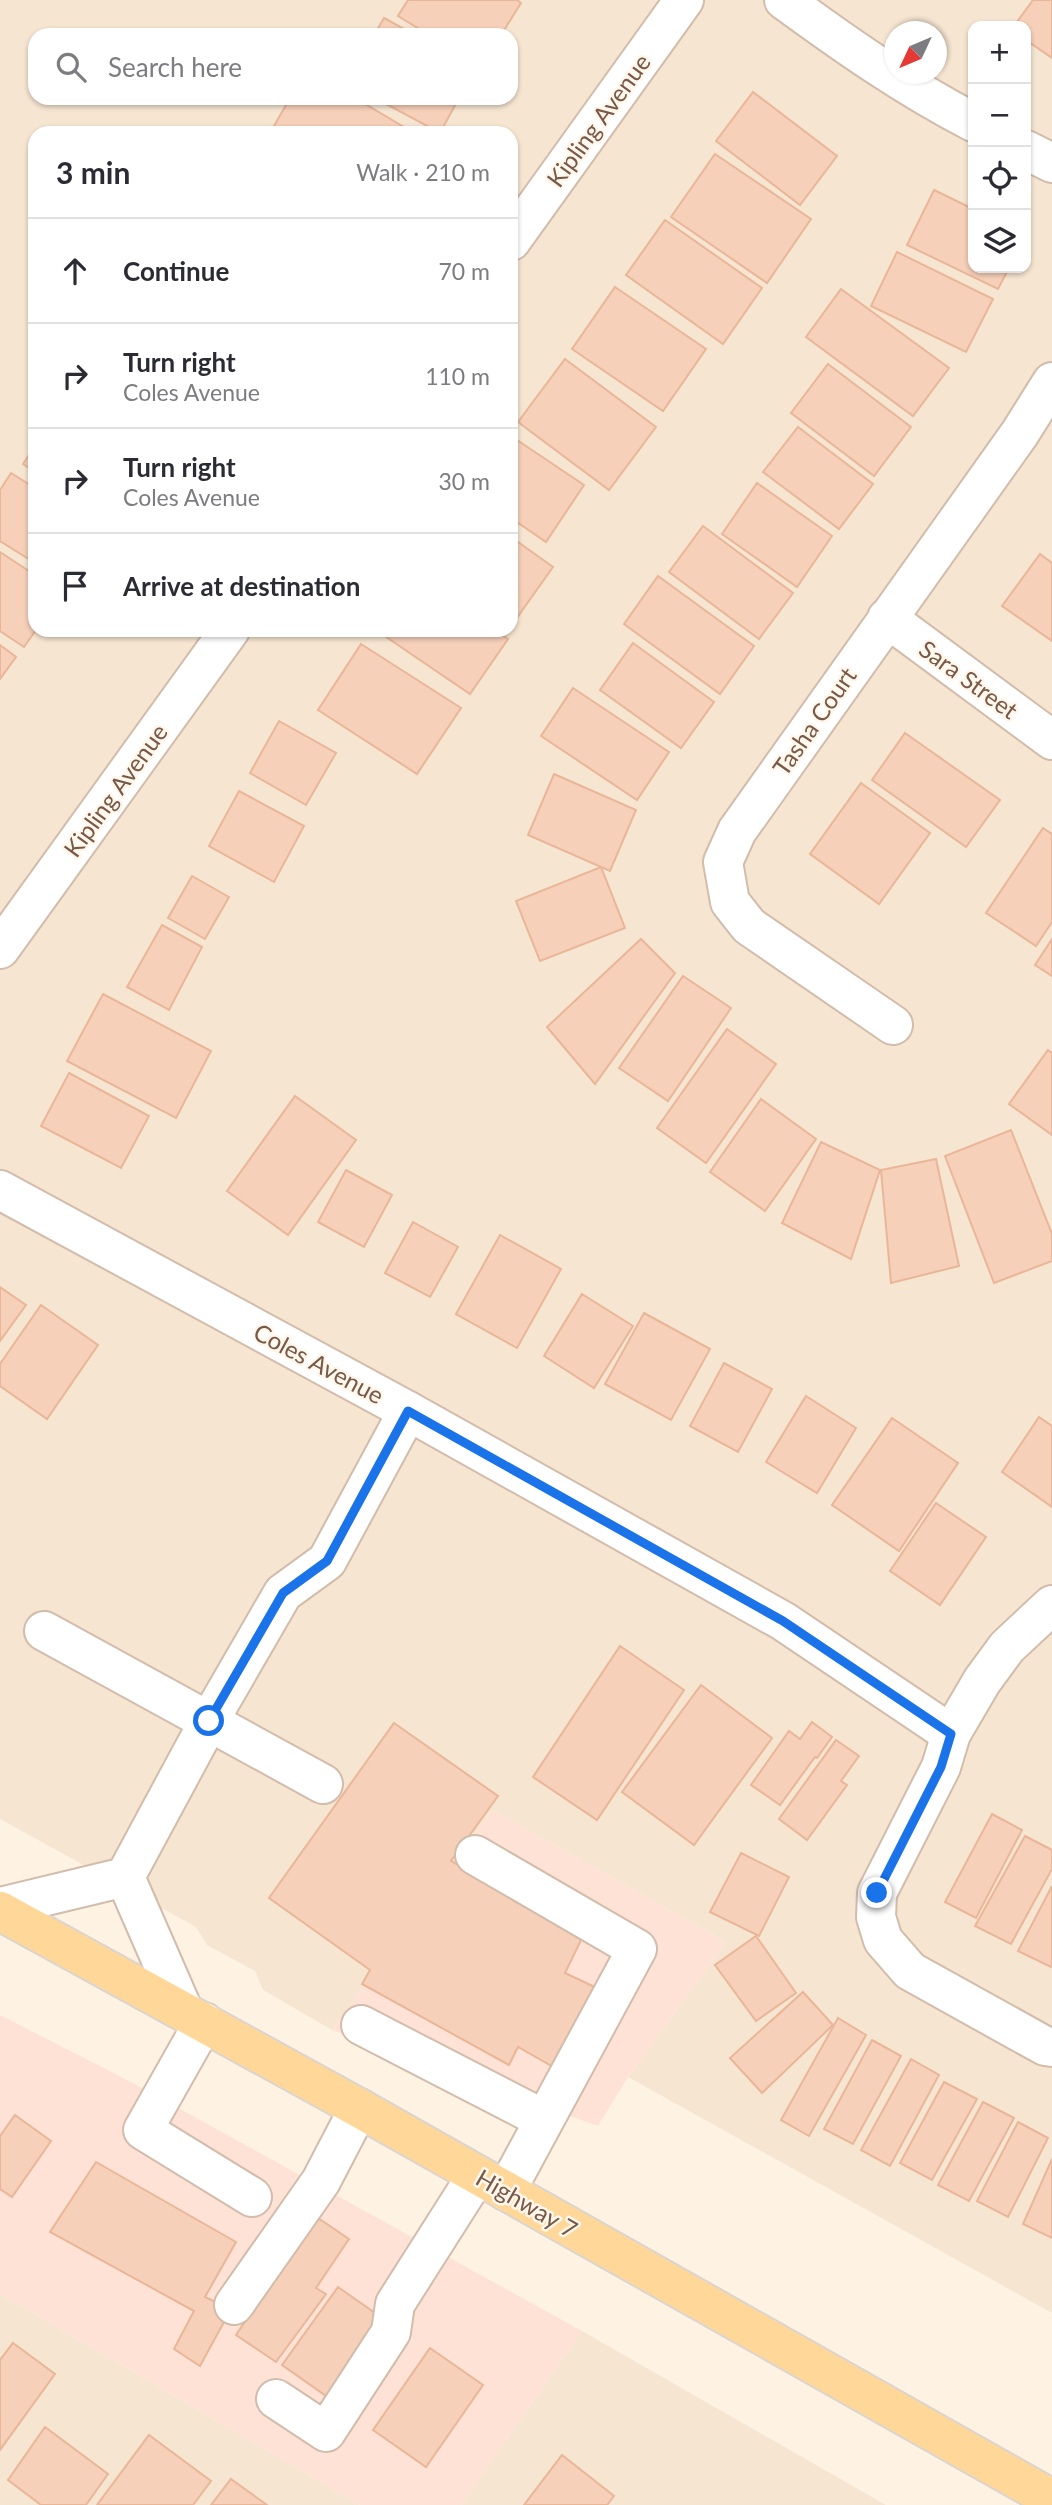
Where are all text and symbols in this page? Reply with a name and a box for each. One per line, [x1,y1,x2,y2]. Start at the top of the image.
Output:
north arrow [884,21,947,84]
map controls [968,21,1031,273]
button: + [968,21,1031,84]
search box [28,28,518,105]
icon: search [52,48,90,86]
street label: Kipling Avenue [540,48,656,192]
text: Search here [108,51,242,83]
button: − [968,84,1031,147]
button: locate [968,147,1031,210]
text: 3 min [56,154,130,190]
text: Walk · 210 m [356,158,490,186]
button: layers [968,210,1031,273]
icon: ahead [56,252,94,290]
text: Continue [123,255,229,287]
text: 70 m [439,257,490,285]
text: Turn right [123,346,236,378]
icon: right [56,357,94,395]
text: 110 m [425,362,490,390]
text: Coles Avenue [123,378,260,406]
text: Turn right [123,451,236,483]
icon: right [56,462,94,500]
text: 30 m [439,467,490,495]
text: Coles Avenue [123,483,260,511]
icon: arrive [56,567,94,605]
text: Arrive at destination [123,570,360,602]
street label: Sara Street [914,634,1024,725]
street label: Tasha Court [766,661,862,781]
street label: Kipling Avenue [57,718,173,862]
street label: Coles Avenue [249,1317,389,1409]
route start [193,1705,224,1736]
route end [861,1877,892,1908]
street label: Highway 7 [471,2162,583,2244]

